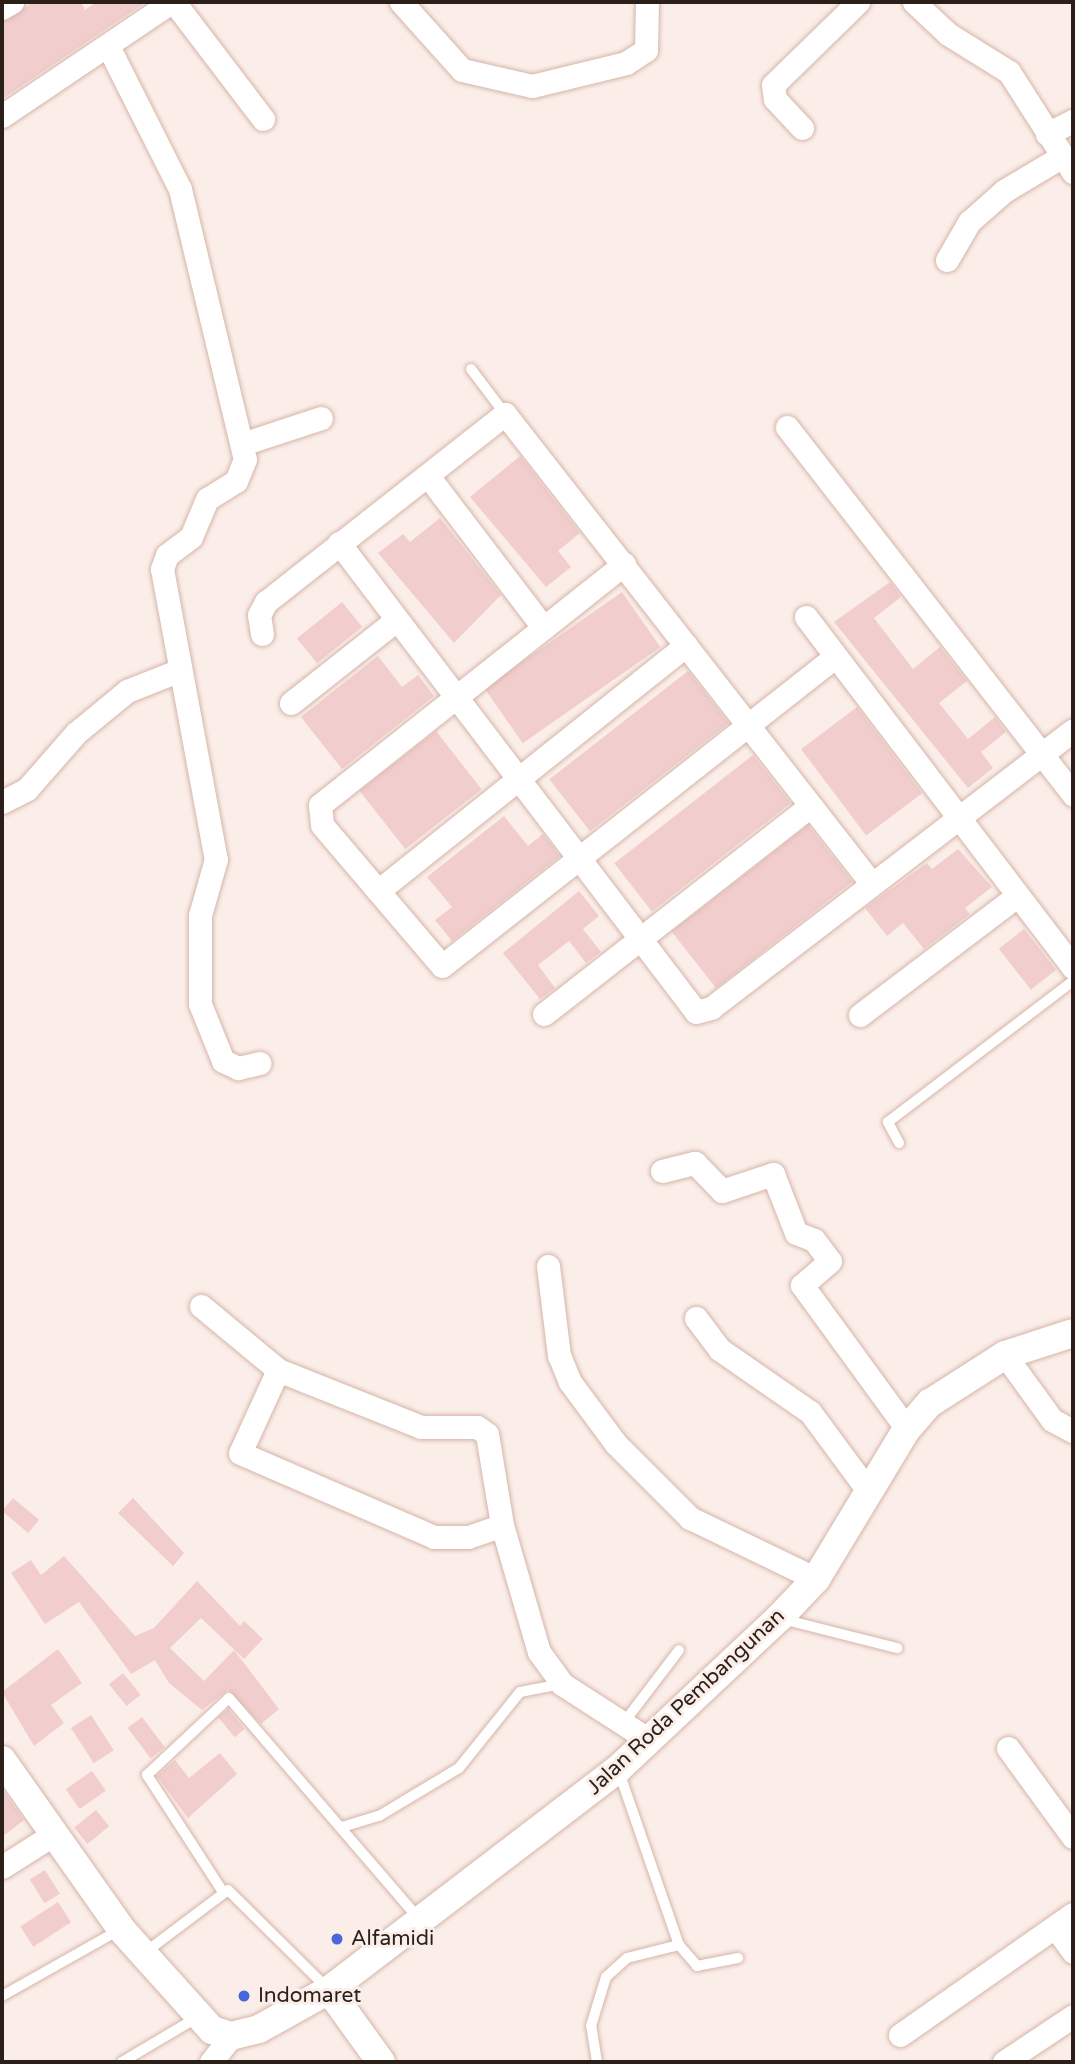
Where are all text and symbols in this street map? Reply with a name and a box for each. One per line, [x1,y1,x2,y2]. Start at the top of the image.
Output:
street label: Jalan Roda Pembangunan [582,1604,790,1800]
place label: Alfamidi [351,1926,434,1952]
marker: Alfamidi [329,1931,345,1947]
place label: Indomaret [258,1983,361,2009]
marker: Indomaret [236,1988,252,2004]

